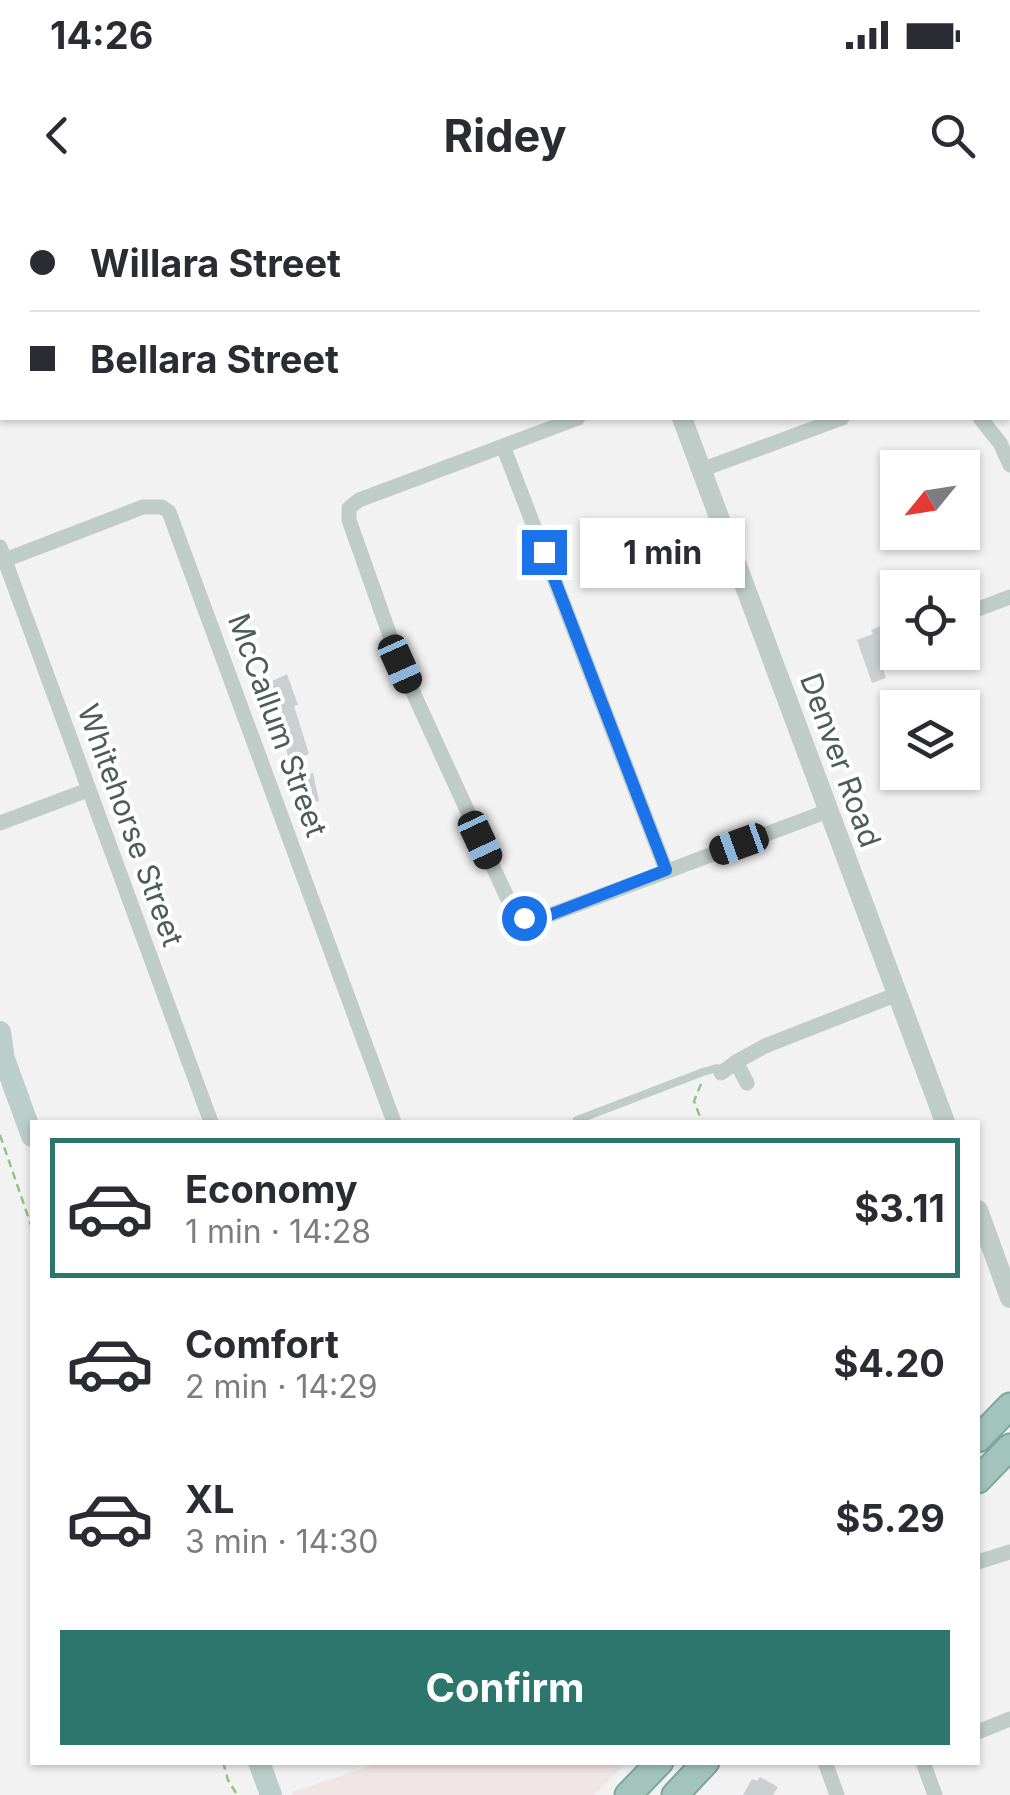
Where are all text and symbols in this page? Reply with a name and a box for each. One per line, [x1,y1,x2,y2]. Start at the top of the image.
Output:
text: 14:26 [50,12,153,58]
icon: back [30,108,85,163]
text: Ridey [443,108,567,163]
icon: search [925,108,980,163]
text: Willara Street [90,240,341,286]
text: Bellara Street [90,336,339,382]
north arrow [880,450,980,550]
map controls [880,450,980,790]
callout: 1 min [579,517,744,587]
route end [522,530,567,575]
text: 1 min [623,533,702,572]
button: locate [880,570,980,670]
street label: McCallum Street [221,609,335,842]
car [374,630,426,698]
street label: Denver Road [793,668,889,852]
button: layers [880,690,980,790]
street label: Whitehorse Street [70,699,192,951]
car [454,806,506,874]
car [706,820,772,868]
route start [502,896,547,941]
icon: car [65,1163,155,1253]
text: Economy [185,1166,358,1212]
text: $3.11 [854,1185,945,1231]
text: 1 min · 14:28 [185,1212,371,1251]
icon: car [65,1318,155,1408]
text: Comfort [185,1321,339,1367]
text: $4.20 [833,1340,945,1386]
text: 2 min · 14:29 [185,1367,378,1406]
icon: car [65,1473,155,1563]
text: XL [185,1476,235,1522]
text: $5.29 [835,1495,945,1541]
text: 3 min · 14:30 [185,1522,379,1561]
button: Confirm [60,1630,950,1745]

